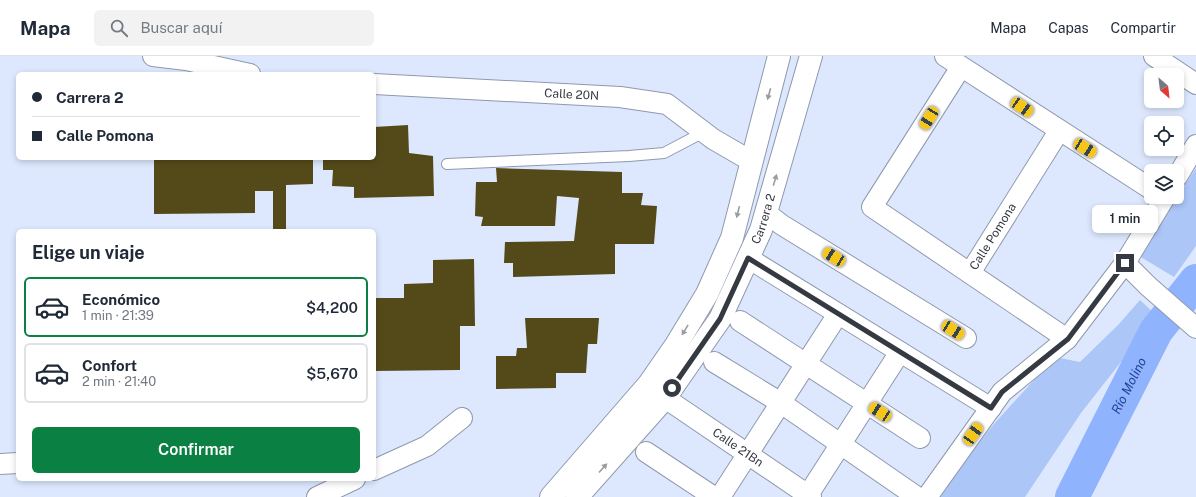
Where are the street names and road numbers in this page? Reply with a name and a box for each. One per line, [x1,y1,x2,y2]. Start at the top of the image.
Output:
street label: Calle 20N [544,86,599,103]
street label: Carrera 2 [748,192,778,246]
street label: Calle Pomona [967,200,1019,273]
street label: Calle 21Bn [710,425,766,470]

